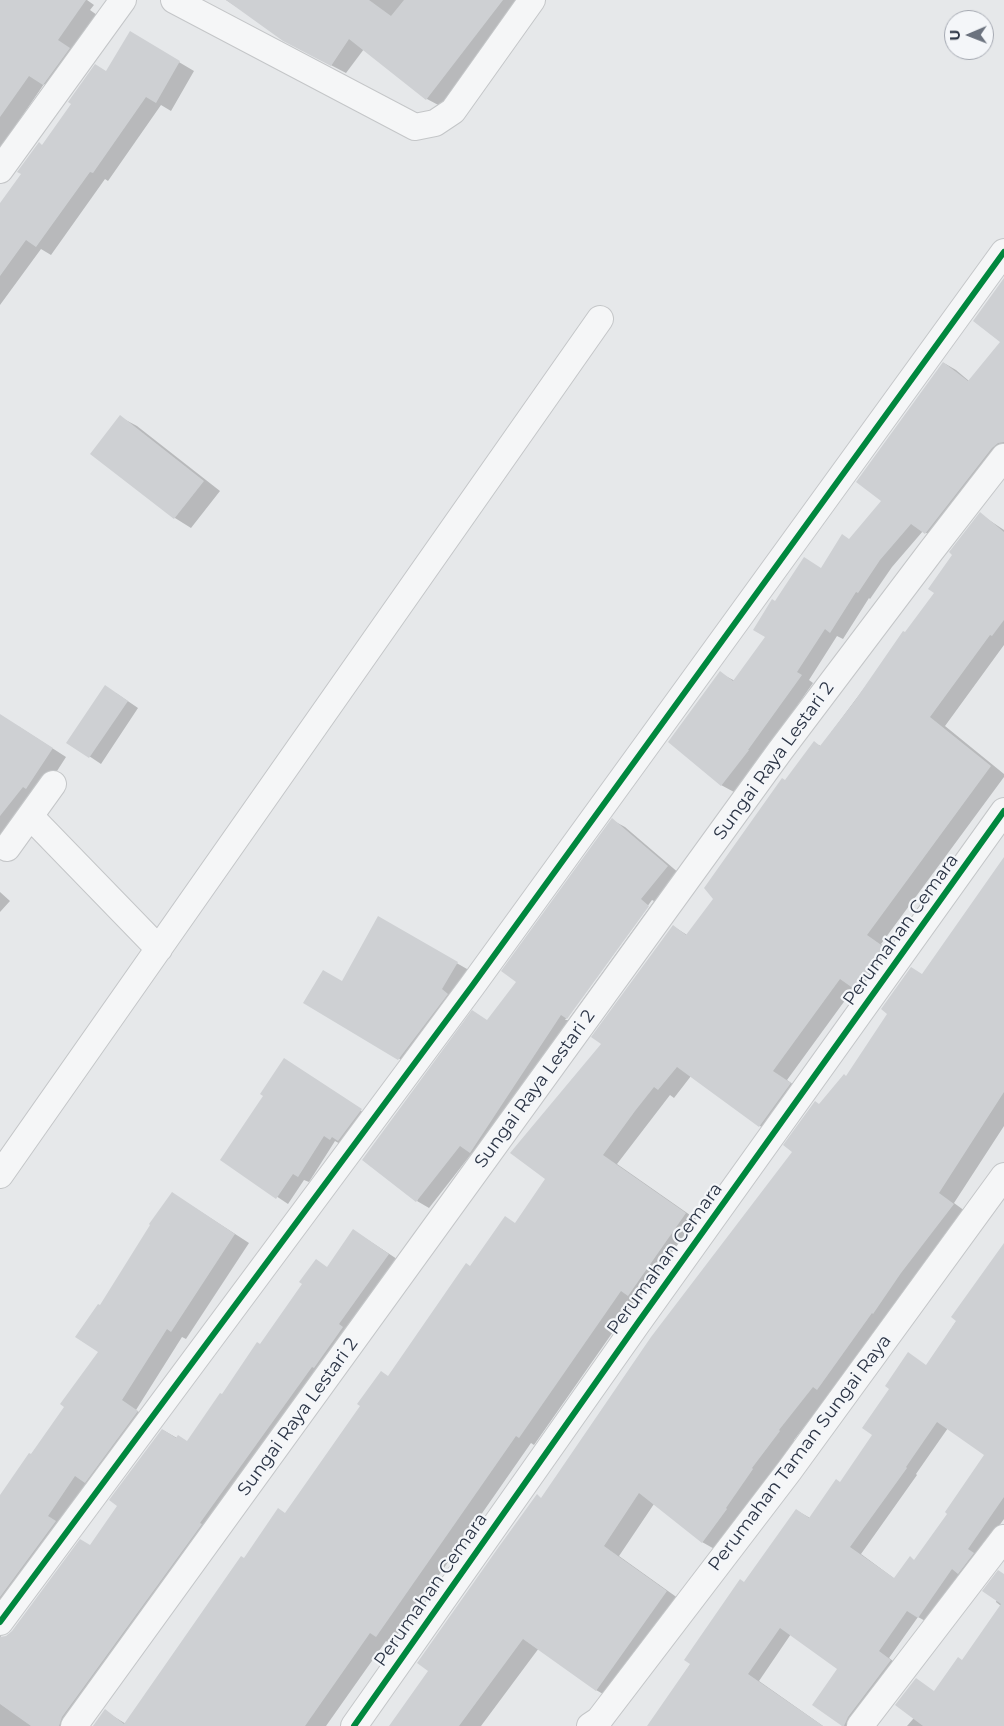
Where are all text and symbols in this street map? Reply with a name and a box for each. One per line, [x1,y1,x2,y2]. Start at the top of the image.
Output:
north arrow [944,10,994,60]
text: U [946,30,964,41]
street label: Sungai Raya Lestari 2 [709,678,839,844]
street label: Perumahan Cemara [839,850,963,1010]
street label: Sungai Raya Lestari 2 [470,1006,600,1172]
street label: Perumahan Cemara [603,1179,727,1339]
street label: Perumahan Taman Sungai Raya [704,1331,896,1575]
street label: Sungai Raya Lestari 2 [233,1334,363,1500]
street label: Perumahan Cemara [370,1509,492,1671]

